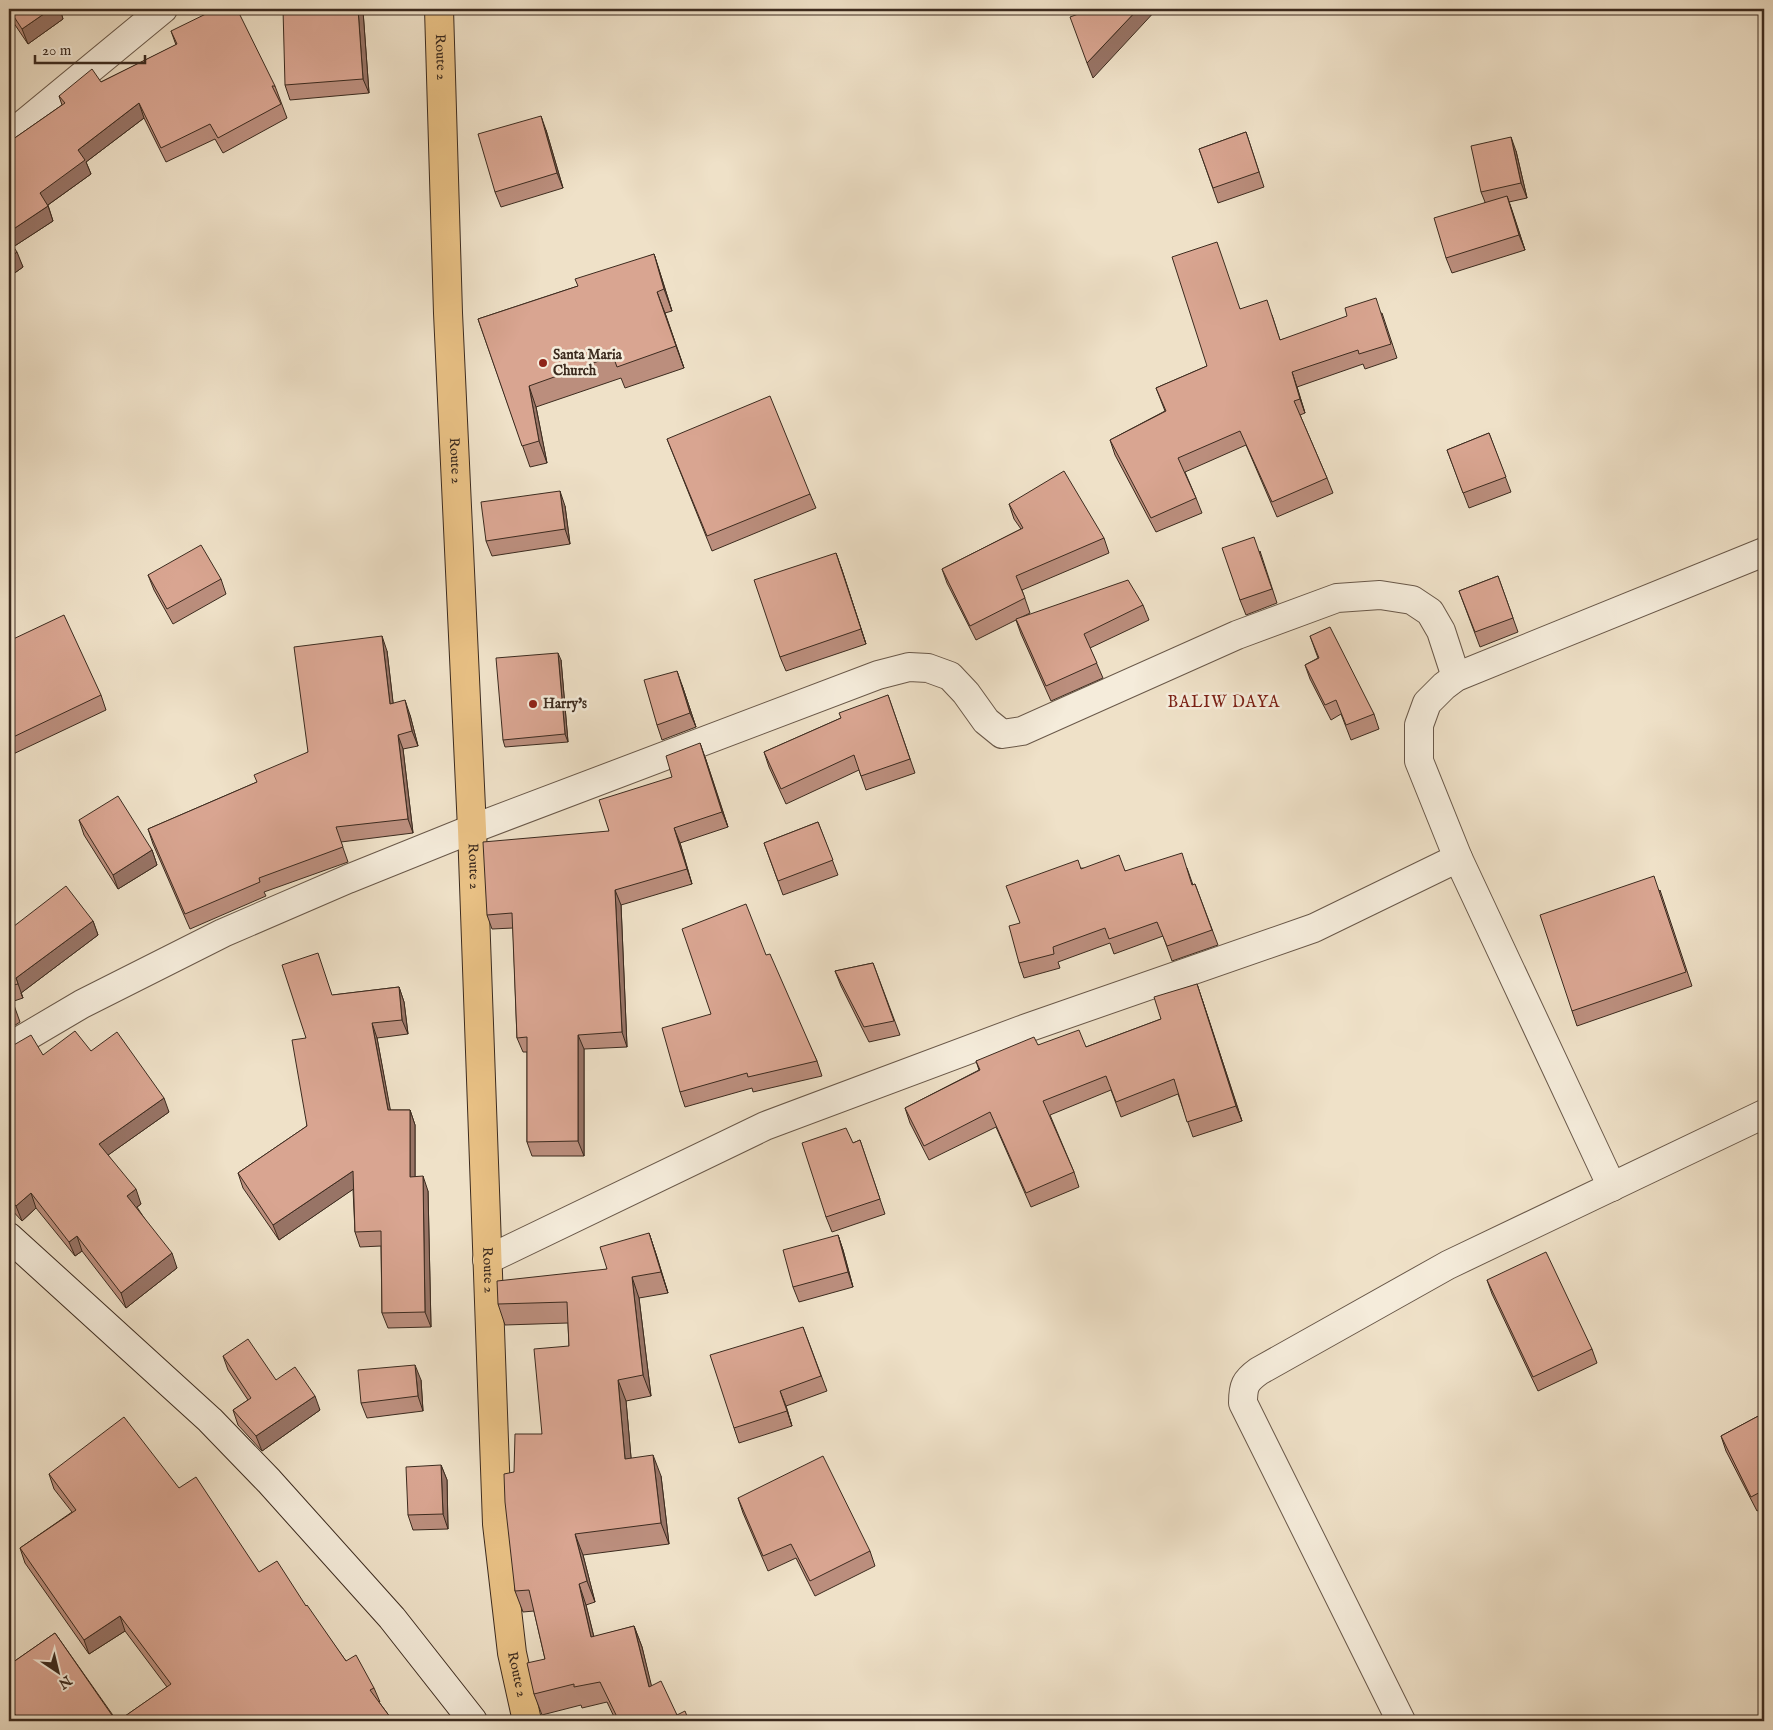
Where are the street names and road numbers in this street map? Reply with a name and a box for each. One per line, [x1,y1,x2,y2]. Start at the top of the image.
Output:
street label: Route 2 [431,34,450,81]
street label: Route 2 [445,437,465,485]
street label: Route 2 [464,843,483,890]
street label: Route 2 [478,1247,498,1294]
street label: Route 2 [503,1650,531,1699]

